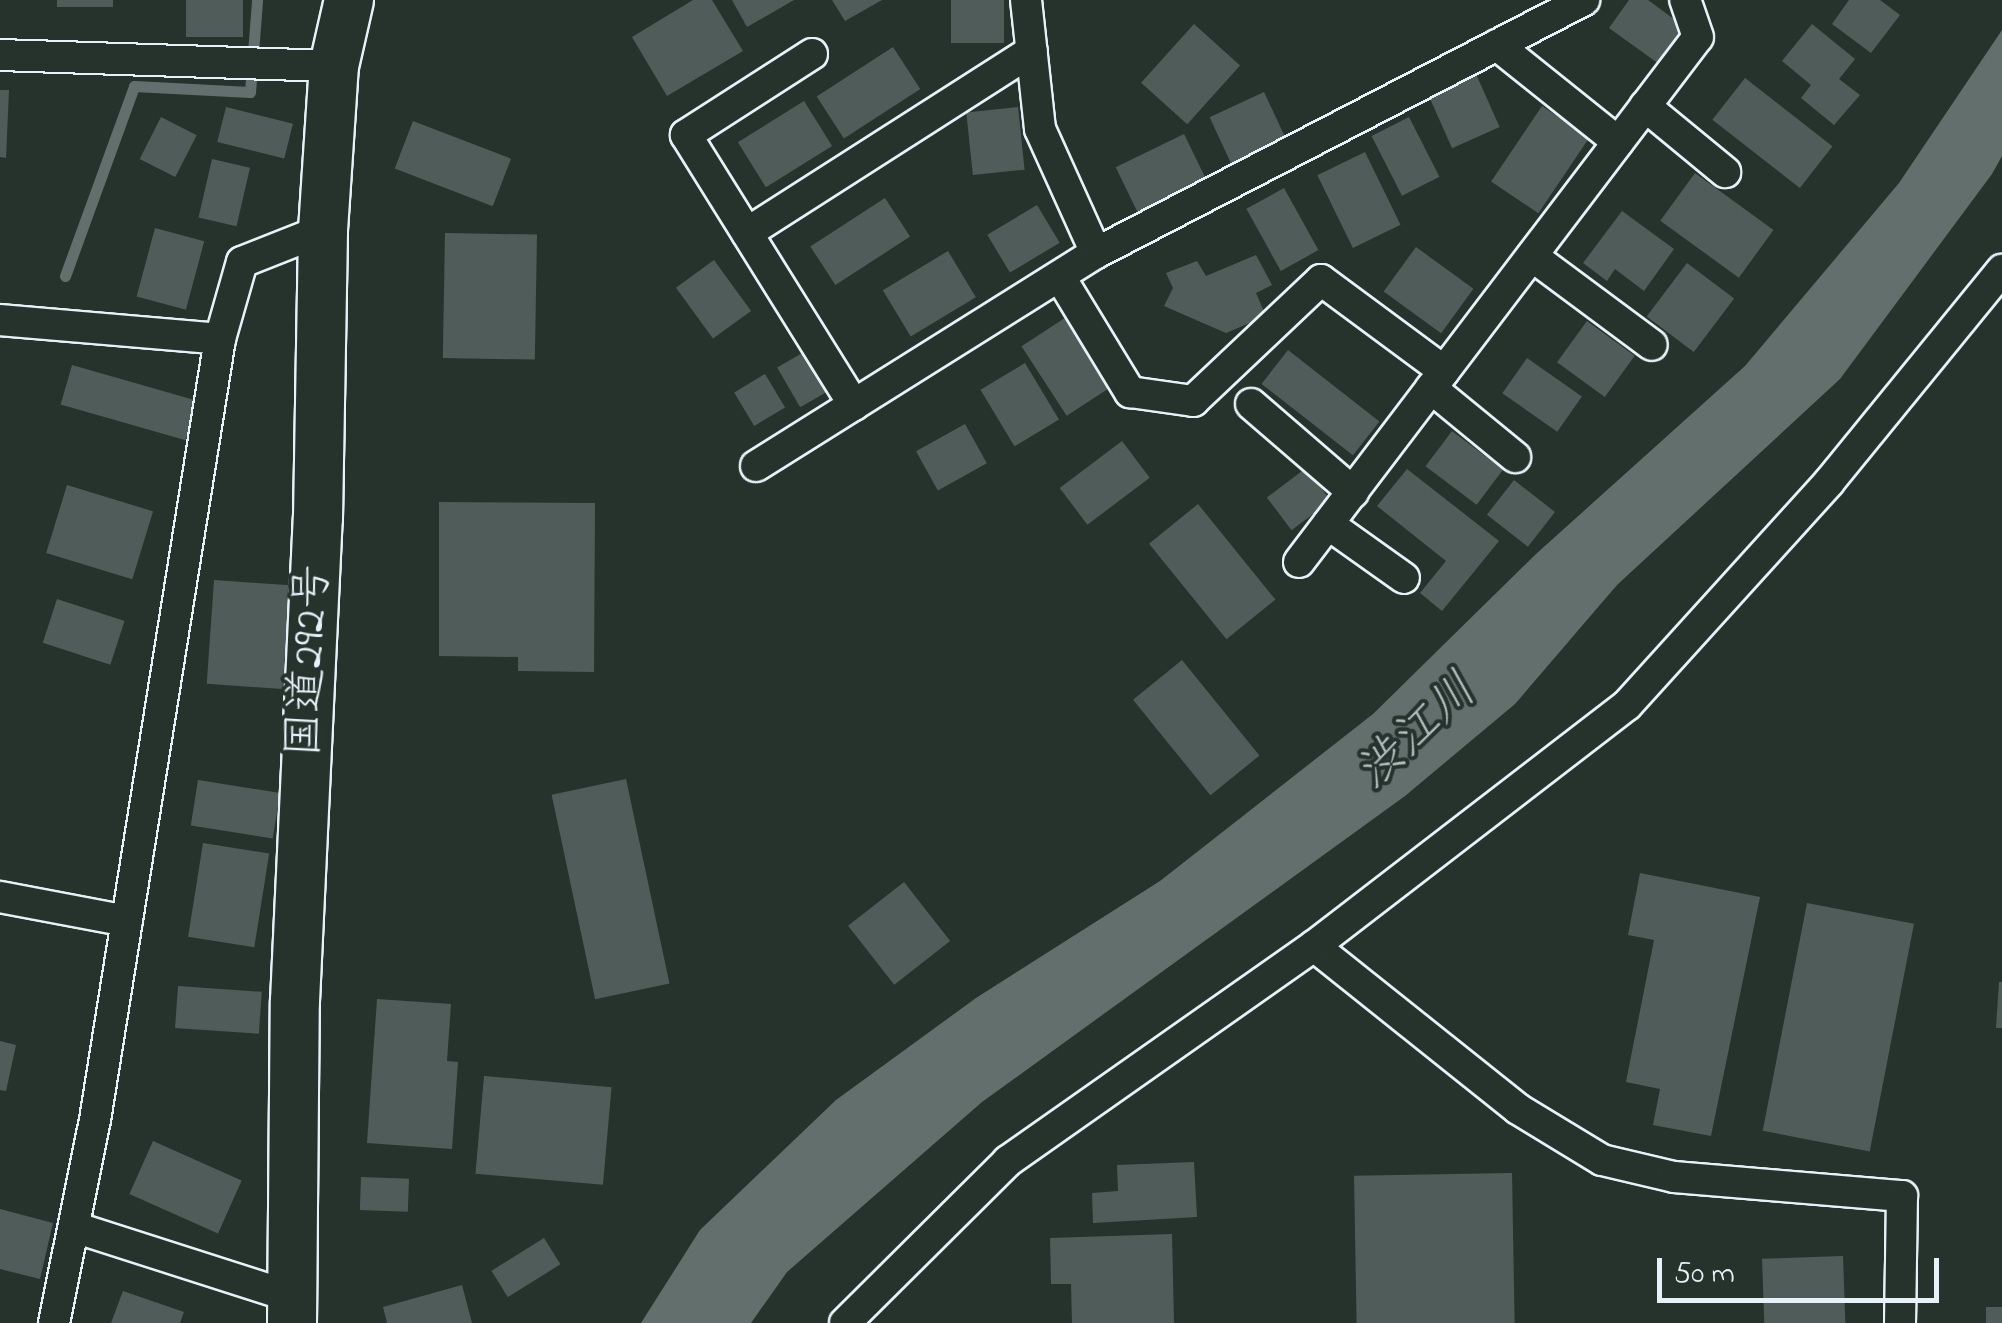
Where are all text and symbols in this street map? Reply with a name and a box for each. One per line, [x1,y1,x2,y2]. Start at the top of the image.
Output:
street label: 国道292号 [279,563,343,759]
water label: 渋江川 [1346,663,1490,803]
scale bar [1662,1238,1944,1300]
text: 50 m [1674,1253,1735,1297]

